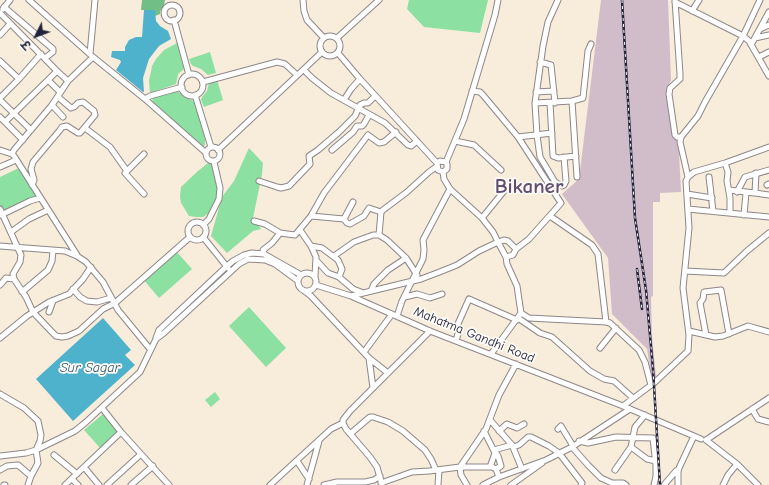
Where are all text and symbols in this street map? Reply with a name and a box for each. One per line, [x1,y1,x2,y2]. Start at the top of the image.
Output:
north arrow [16,16,56,56]
text: उ [19,37,34,51]
district label: Bikaner [495,174,563,200]
street label: Mahatma Gandhi Road [411,304,537,366]
water label: Sur Sagar [60,360,120,376]

